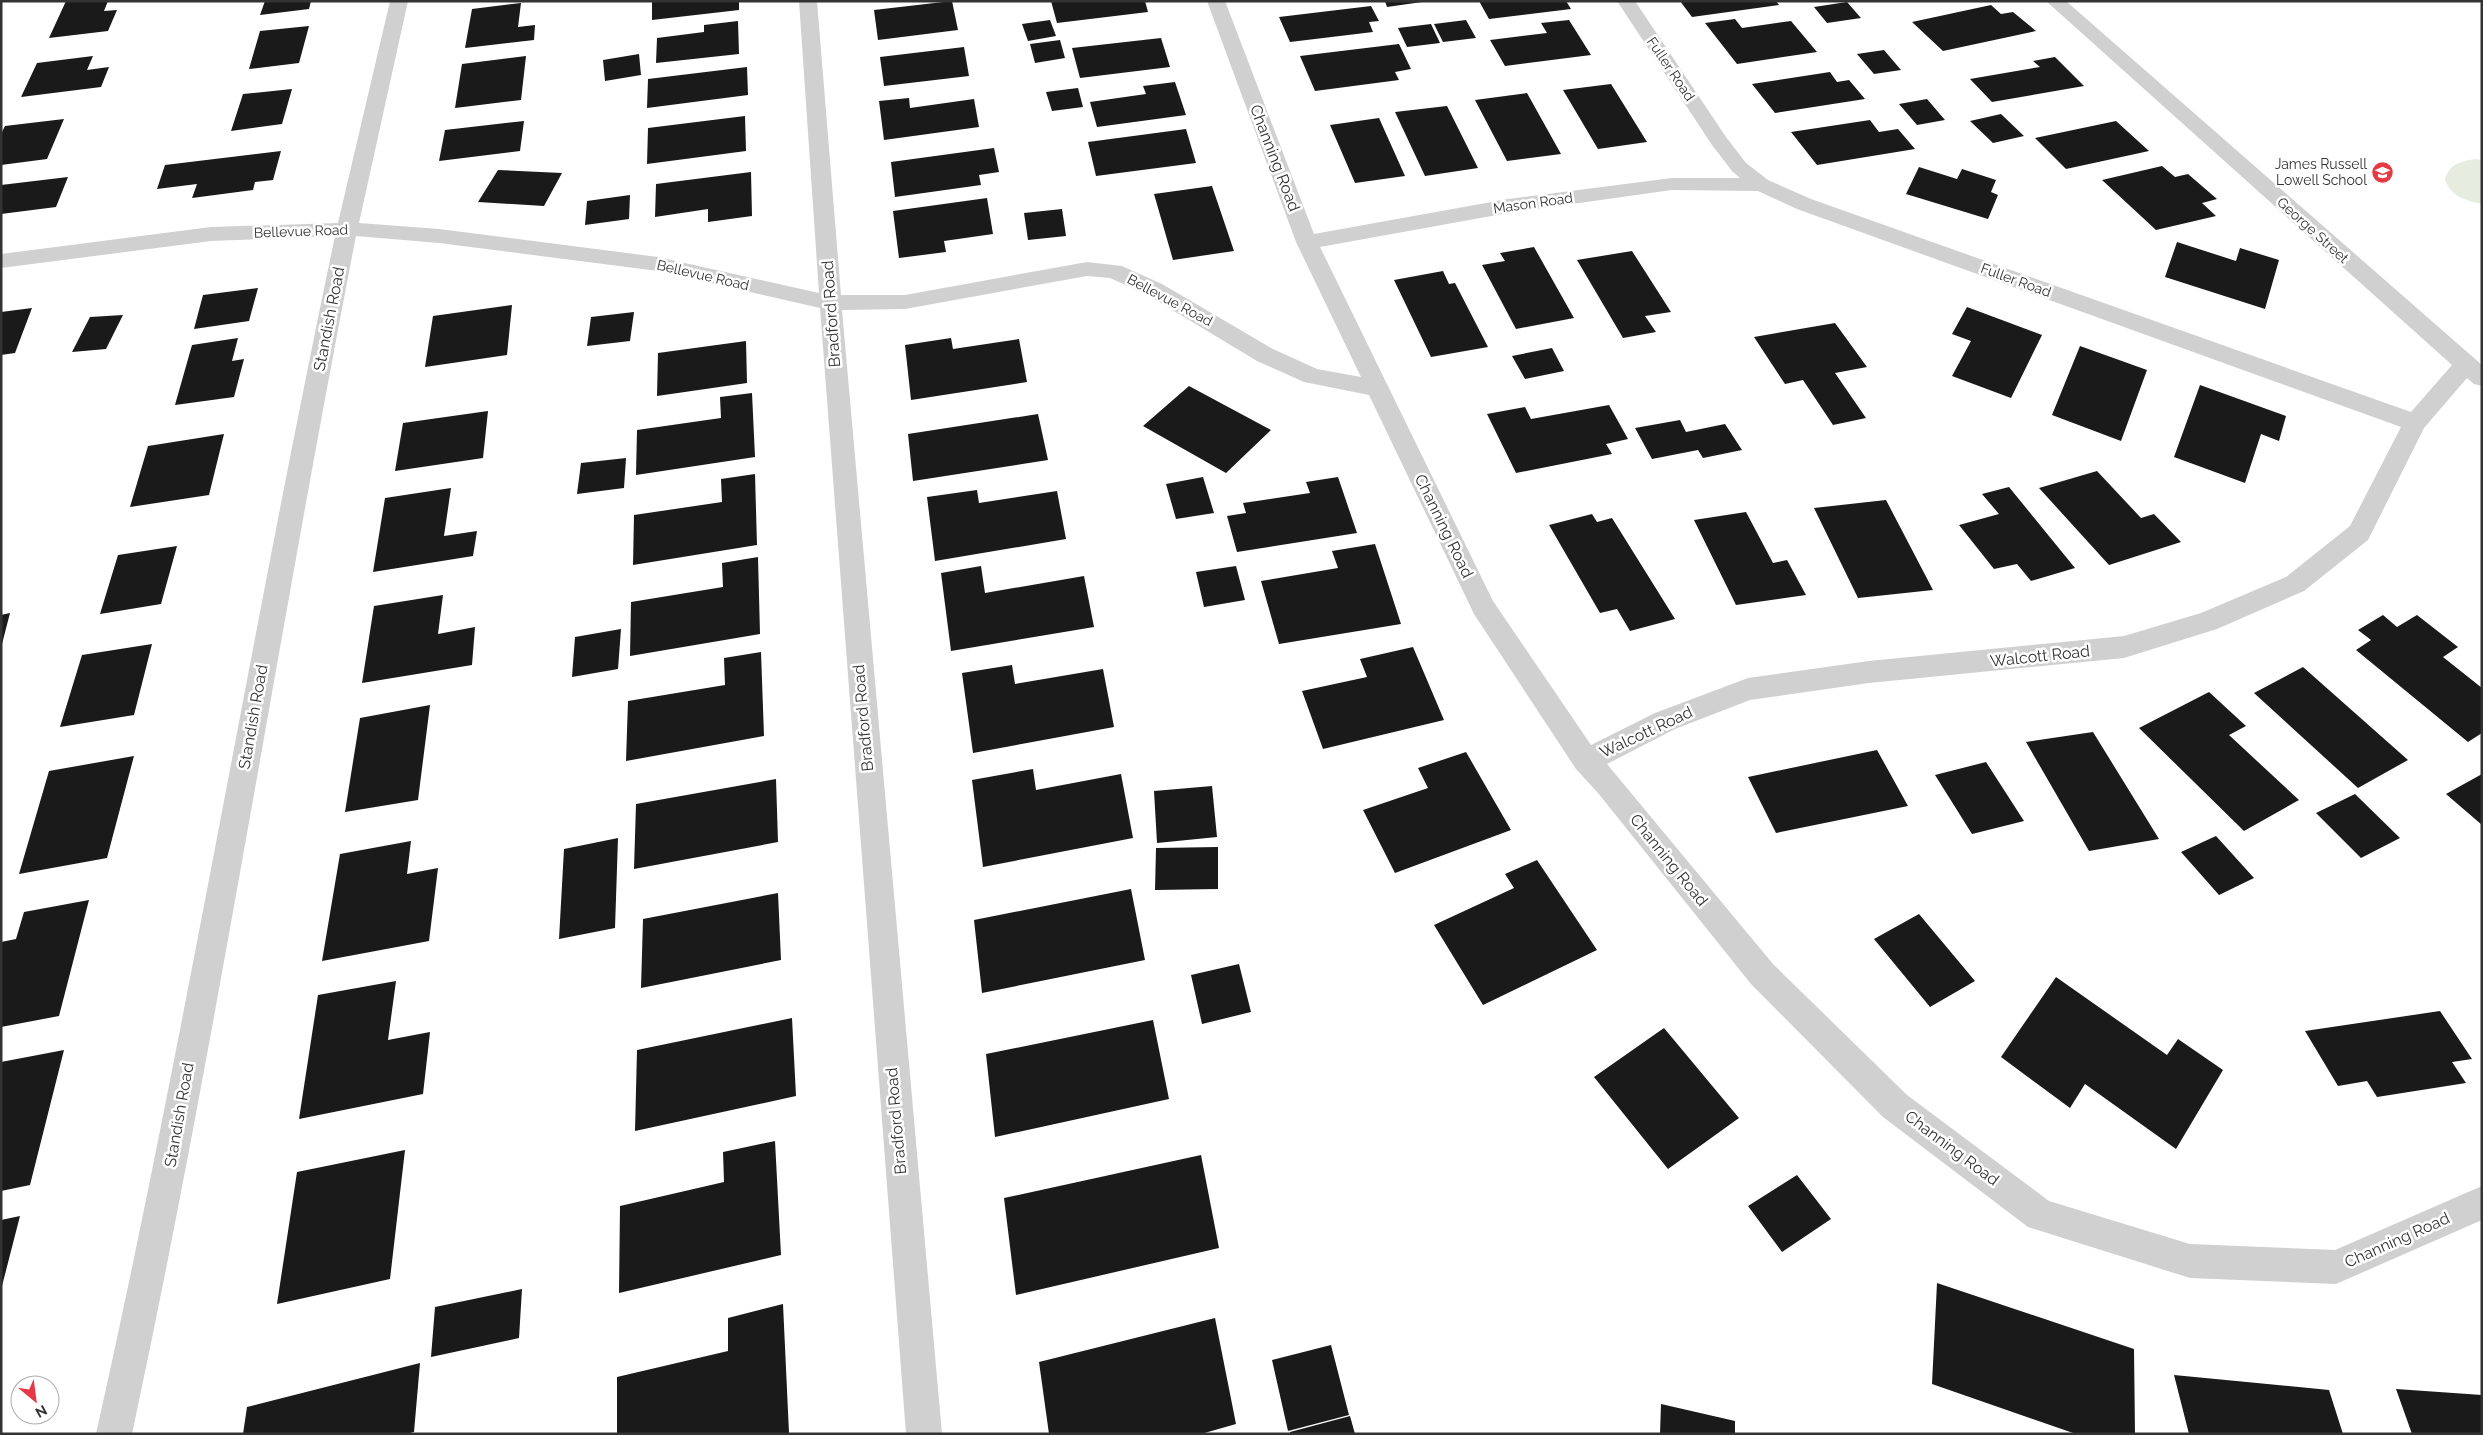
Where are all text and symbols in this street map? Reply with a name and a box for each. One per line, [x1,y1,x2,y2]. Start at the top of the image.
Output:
street label: Fuller Road [1644,34,1698,104]
street label: Channing Road [1246,102,1304,214]
place label: James Russell Lowell School [2275,156,2367,188]
school or university icon: James Russell Lowell School [2371,160,2395,184]
street label: Mason Road [1492,189,1574,217]
street label: George Street [2274,194,2352,266]
street label: Bellevue Road [254,221,348,241]
street label: Bellevue Road [655,257,751,293]
street label: Bradford Road [818,260,844,368]
street label: Fuller Road [1979,260,2053,300]
street label: Standish Road [310,265,348,373]
street label: Bellevue Road [1125,271,1215,329]
street label: Channing Road [1411,471,1477,581]
street label: Walcott Road [1989,641,2091,671]
street label: Standish Road [234,663,272,771]
street label: Bradford Road [849,664,877,772]
street label: Walcott Road [1597,702,1695,762]
street label: Channing Road [1626,810,1712,910]
street label: Standish Road [160,1061,198,1169]
street label: Bradford Road [882,1067,910,1175]
street label: Channing Road [1901,1106,2003,1190]
street label: Channing Road [2342,1208,2452,1272]
north arrow [10,1375,60,1425]
text: N [33,1402,50,1421]

